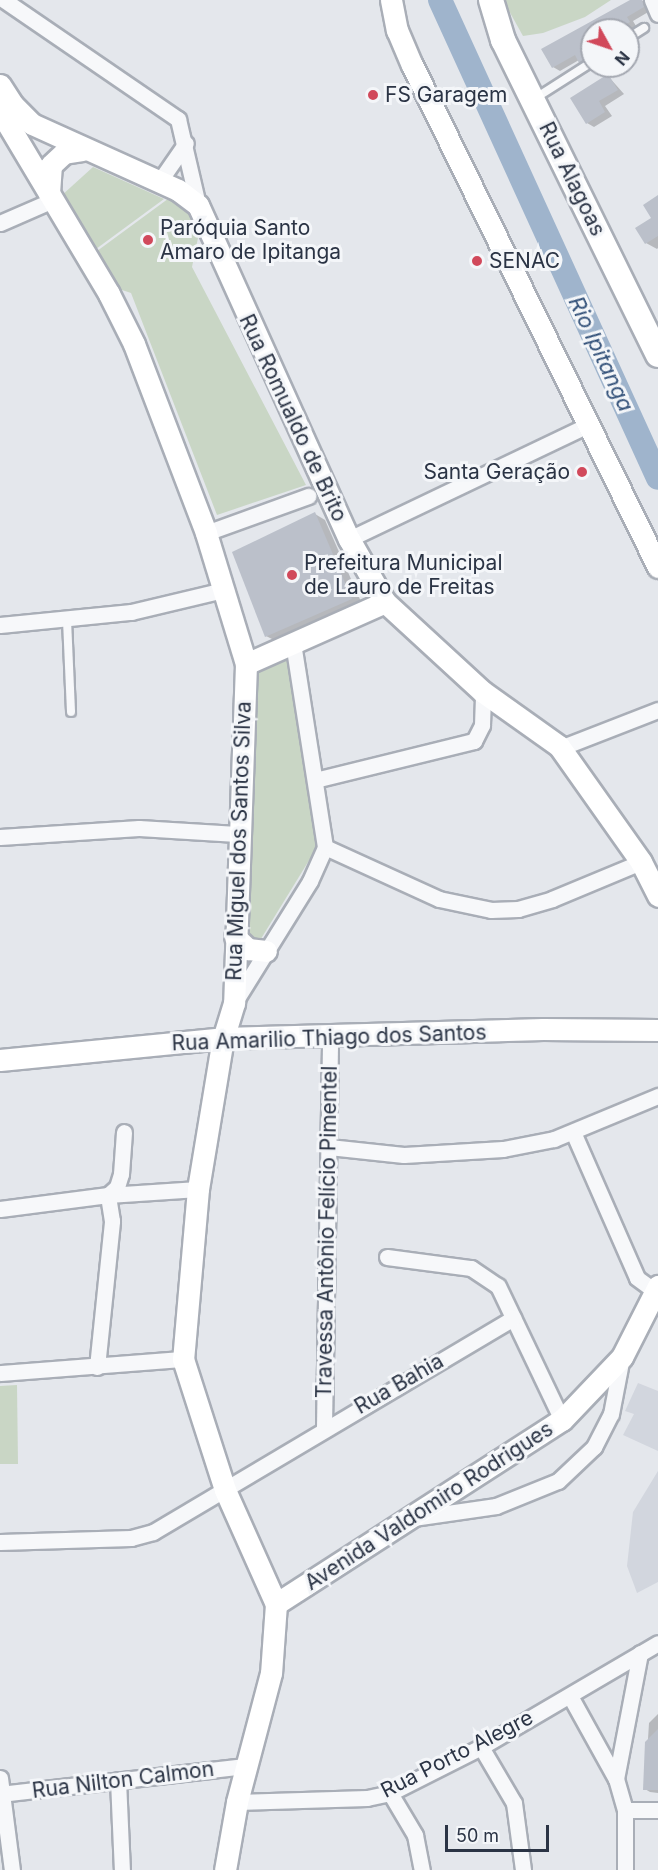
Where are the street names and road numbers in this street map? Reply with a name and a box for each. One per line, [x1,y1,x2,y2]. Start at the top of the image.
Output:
street label: Rua Alagoas [534,118,610,240]
street label: Rua Romualdo de Brito [234,310,352,526]
street label: Rua Miguel dos Santos Silva [222,701,256,981]
street label: Rua Amarilio Thiago dos Santos [171,1020,487,1056]
street label: Travessa Antônio Felício Pimentel [312,1066,342,1398]
street label: Rua Bahia [350,1348,448,1420]
street label: Avenida Valdomiro Rodrigues [300,1416,558,1596]
street label: Rua Porto Alegre [377,1705,537,1803]
street label: Rua Nilton Calmon [31,1756,215,1804]

